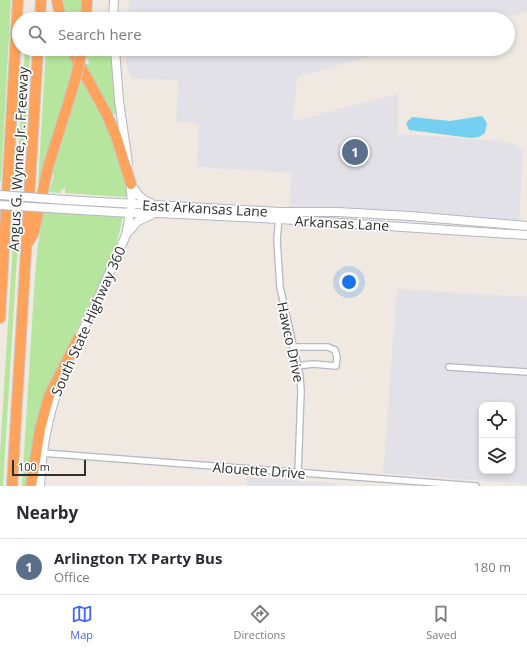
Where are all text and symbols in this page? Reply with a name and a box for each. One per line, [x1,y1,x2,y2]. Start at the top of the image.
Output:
search box [12,12,515,56]
icon: search [26,23,48,45]
text: Search here [58,24,142,44]
street label: Angus G. Wynne, Jr. Freeway [4,65,32,252]
pin: 1 [342,137,368,167]
street label: East Arkansas Lane [142,195,268,221]
street label: Arkansas Lane [294,211,390,235]
street label: South State Highway 360 [46,243,130,399]
your location [339,272,359,292]
street label: Hawco Drive [273,300,309,384]
map controls [479,402,515,474]
button: locate [479,402,515,438]
button: layers [479,438,515,474]
street label: Alouette Drive [212,457,306,483]
scale bar [12,458,86,477]
text: 100 m [18,459,50,474]
text: Nearby [16,501,78,524]
text: Arlington TX Party Bus [54,548,222,568]
text: 1 [25,558,33,576]
text: 180 m [473,558,511,576]
text: Office [54,568,90,586]
tab: Map [70,603,93,642]
tab: Directions [234,603,286,642]
tab: Saved [426,603,457,642]

